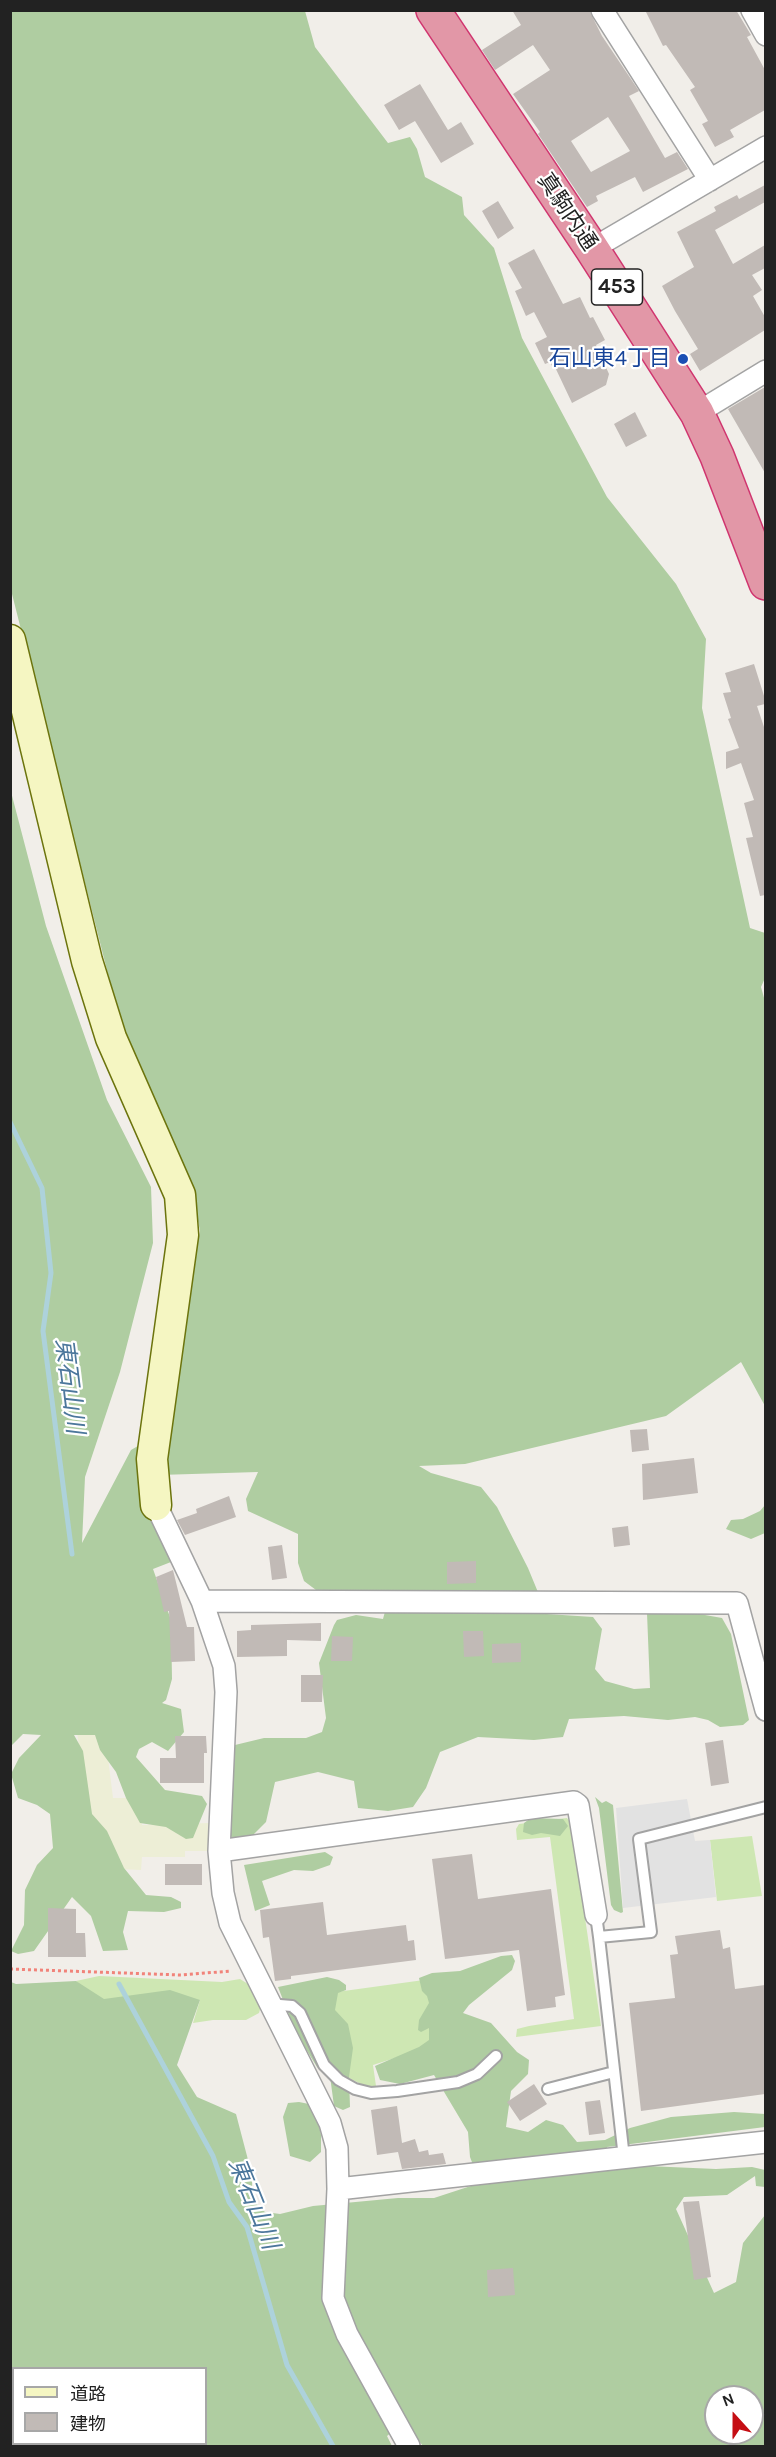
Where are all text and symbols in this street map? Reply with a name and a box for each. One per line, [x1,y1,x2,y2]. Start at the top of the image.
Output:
street label: 真駒内通 [531,168,603,256]
road number: 453 [592,269,642,305]
place label: 石山東4丁目 [549,346,671,372]
marker: 石山東4丁目 [676,352,690,366]
water label: 東石山川 [49,1337,89,1435]
water label: 東石山川 [222,2154,284,2254]
legend [12,2367,207,2445]
text: 道路 [70,2383,106,2405]
north arrow [704,2385,764,2445]
text: N [719,2389,737,2411]
text: 建物 [70,2413,106,2435]

